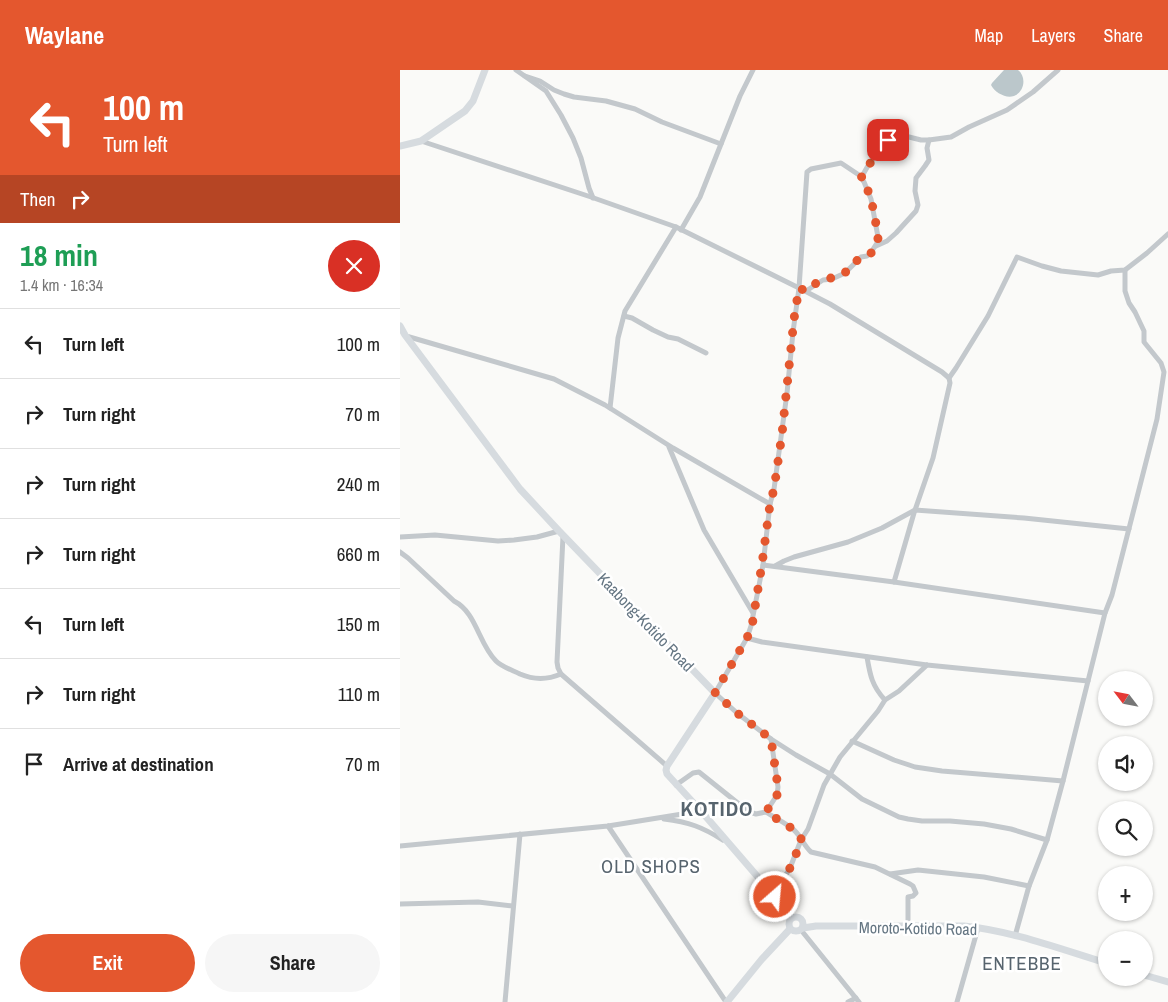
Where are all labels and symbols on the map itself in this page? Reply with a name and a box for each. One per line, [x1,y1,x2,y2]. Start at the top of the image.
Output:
pin [867,119,909,161]
street label: Kaabong-Kotido Road [593,568,699,676]
north arrow [1098,671,1152,726]
district label: KOTIDO [681,794,753,823]
district label: OLD SHOPS [601,853,701,879]
position arrow [748,870,800,922]
street label: Moroto-Kotido Road [859,916,977,940]
district label: ENTEBBE [982,950,1062,976]

